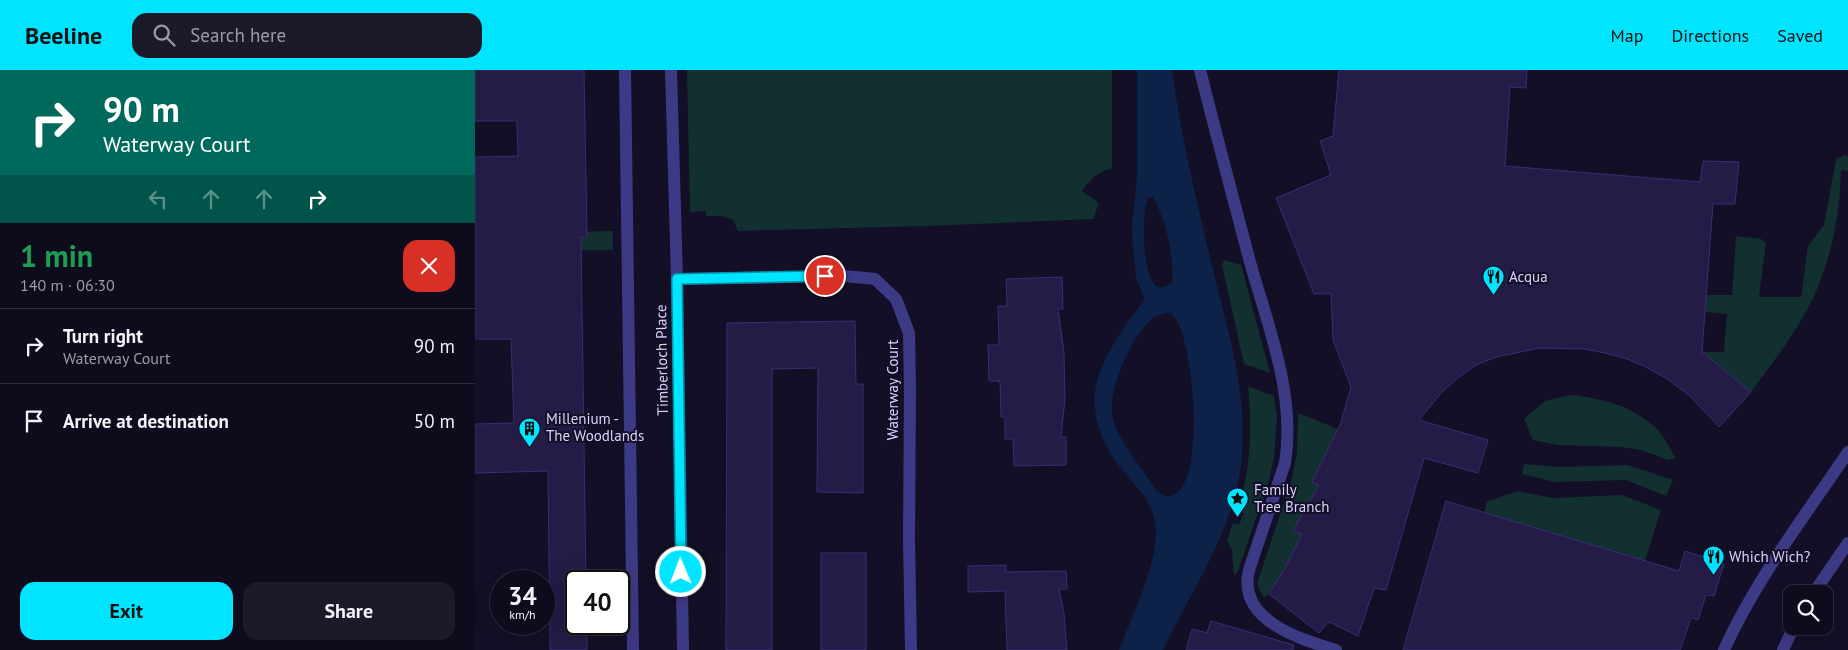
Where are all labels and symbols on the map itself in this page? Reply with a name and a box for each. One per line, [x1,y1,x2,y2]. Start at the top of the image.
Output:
pin [804,255,846,297]
restaurant icon: Acqua [1481,265,1505,296]
place label: Acqua [1509,267,1548,286]
street label: Timberloch Place [651,304,672,416]
street label: Waterway Court [883,340,902,440]
place label: Millenium - The Woodlands [546,409,644,445]
building icon: Millenium - The Woodlands [518,416,542,447]
place label: Family Tree Branch [1254,480,1329,516]
place icon: Family Tree Branch [1226,487,1250,518]
position arrow [654,545,706,597]
restaurant icon: Which Wich? [1701,545,1725,576]
place label: Which Wich? [1729,547,1810,566]
speed limit sign: 40 [565,570,630,635]

